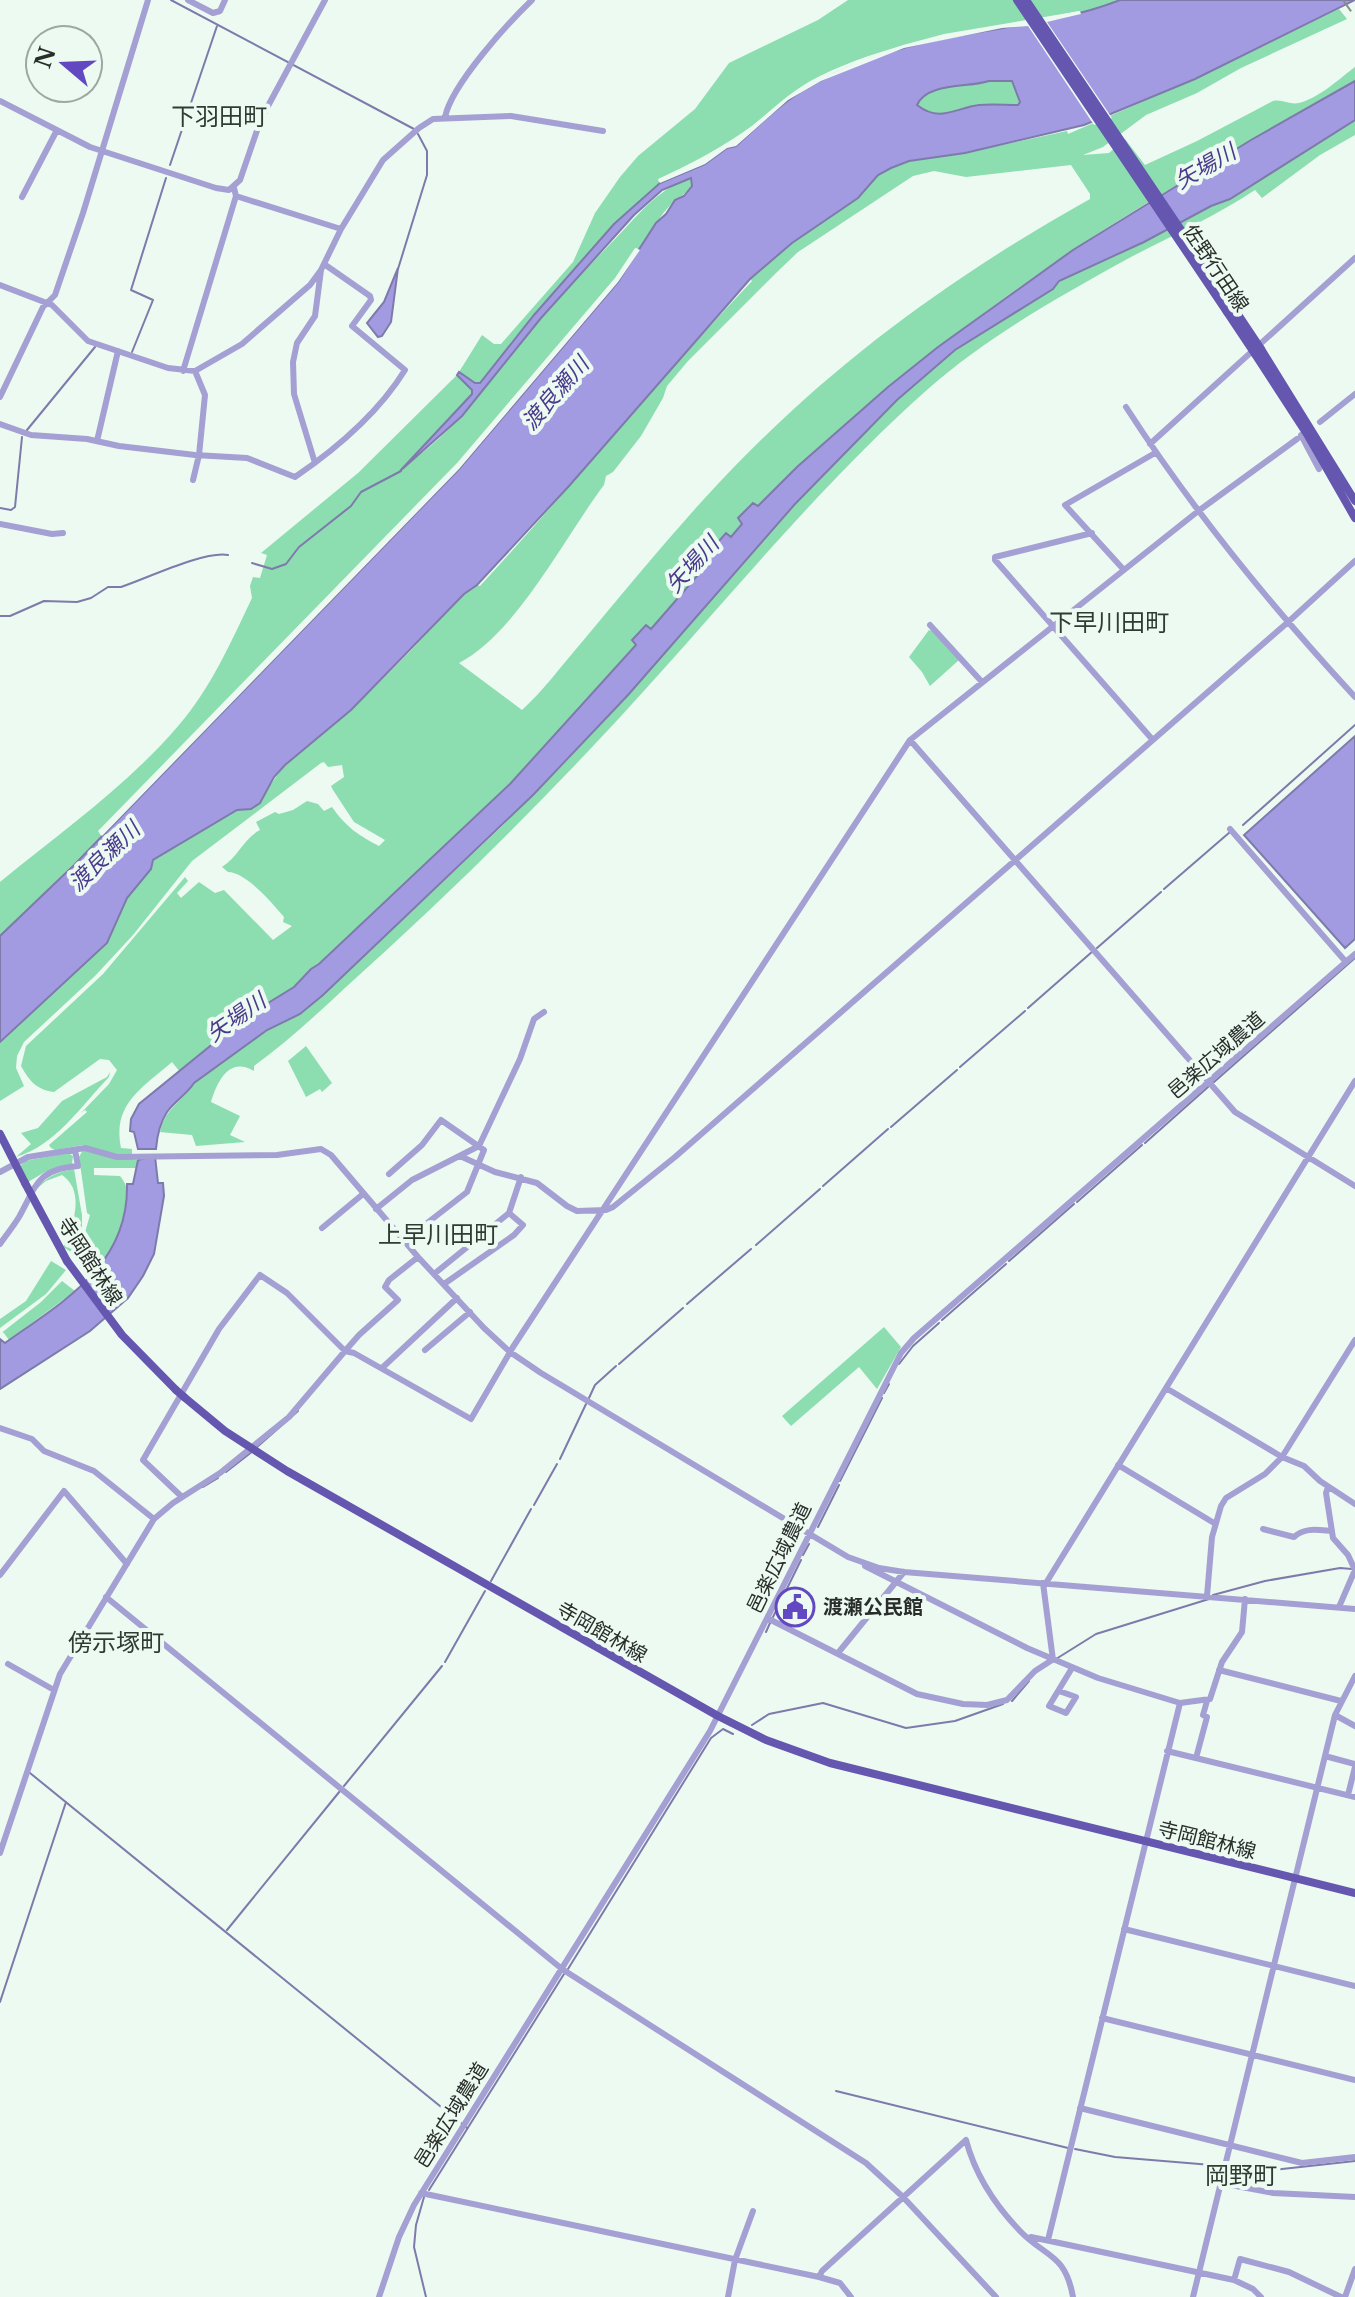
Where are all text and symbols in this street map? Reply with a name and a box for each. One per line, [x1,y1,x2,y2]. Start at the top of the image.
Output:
north arrow [24,24,104,104]
text: N [29,43,62,72]
district label: 下羽田町 [171,102,267,131]
water label: 矢場川 [1170,137,1242,195]
street label: 佐野行田線 [1178,220,1254,316]
water label: 渡良瀬川 [516,350,596,435]
water label: 矢場川 [660,529,726,598]
district label: 下早川田町 [1049,608,1169,637]
water label: 渡良瀬川 [63,815,147,897]
water label: 矢場川 [202,986,273,1047]
street label: 邑楽広域農道 [1163,1007,1269,1103]
street label: 寺岡館林線 [53,1213,127,1309]
district label: 上早川田町 [378,1220,498,1249]
street label: 邑楽広域農道 [742,1499,816,1617]
public building icon: 渡瀬公民館 [774,1586,816,1628]
place label: 渡瀬公民館 [823,1595,923,1619]
street label: 寺岡館林線 [553,1597,651,1667]
district label: 傍示塚町 [68,1628,164,1657]
street label: 寺岡館林線 [1156,1816,1258,1864]
street label: 邑楽広域農道 [409,2058,493,2172]
district label: 岡野町 [1205,2161,1277,2190]

